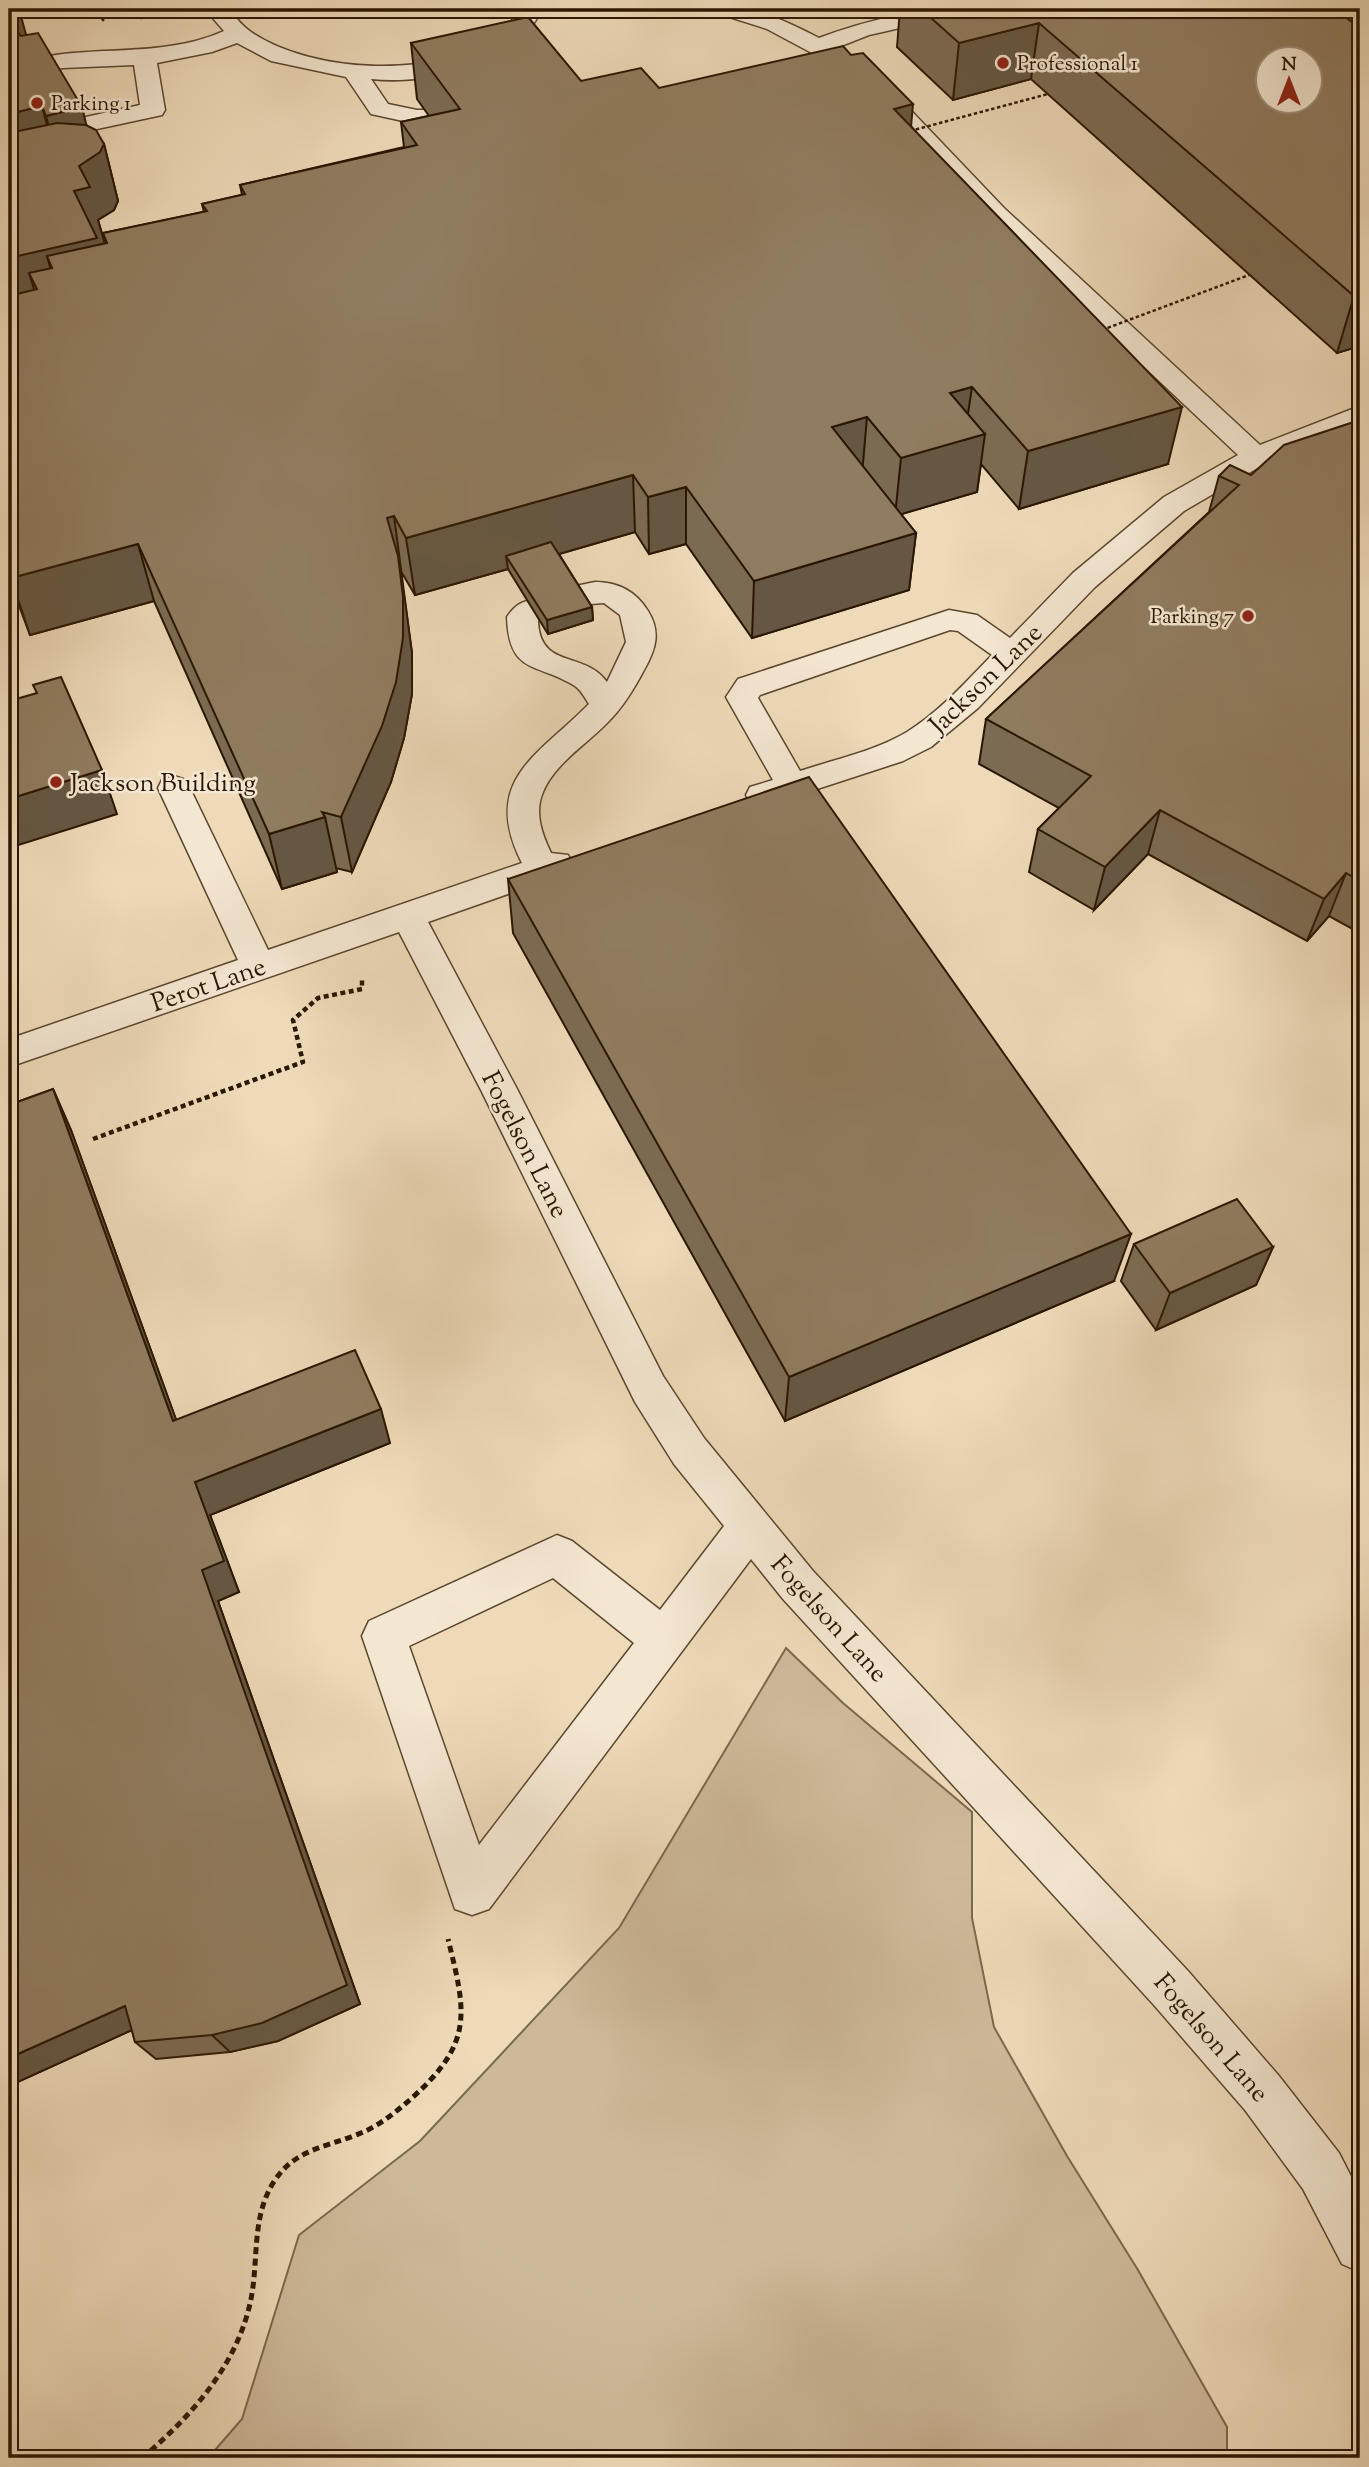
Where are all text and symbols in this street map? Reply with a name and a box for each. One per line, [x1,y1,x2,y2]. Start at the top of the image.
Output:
north arrow [1254,46,1324,116]
place label: Professional 1 [1017,50,1138,80]
text: N [1281,52,1297,79]
marker: Professional 1 [995,55,1011,71]
place label: Parking 1 [51,90,131,120]
marker: Parking 1 [29,95,45,111]
place label: Parking 7 [1150,603,1234,633]
marker: Parking 7 [1240,608,1256,624]
street label: Jackson Lane [920,616,1052,745]
place label: Jackson Building [68,766,256,803]
marker: Jackson Building [48,774,64,790]
street label: Perot Lane [147,950,271,1023]
street label: Fogelson Lane [471,1065,577,1225]
street label: Fogelson Lane [761,1548,896,1692]
street label: Fogelson Lane [1144,1966,1277,2111]

